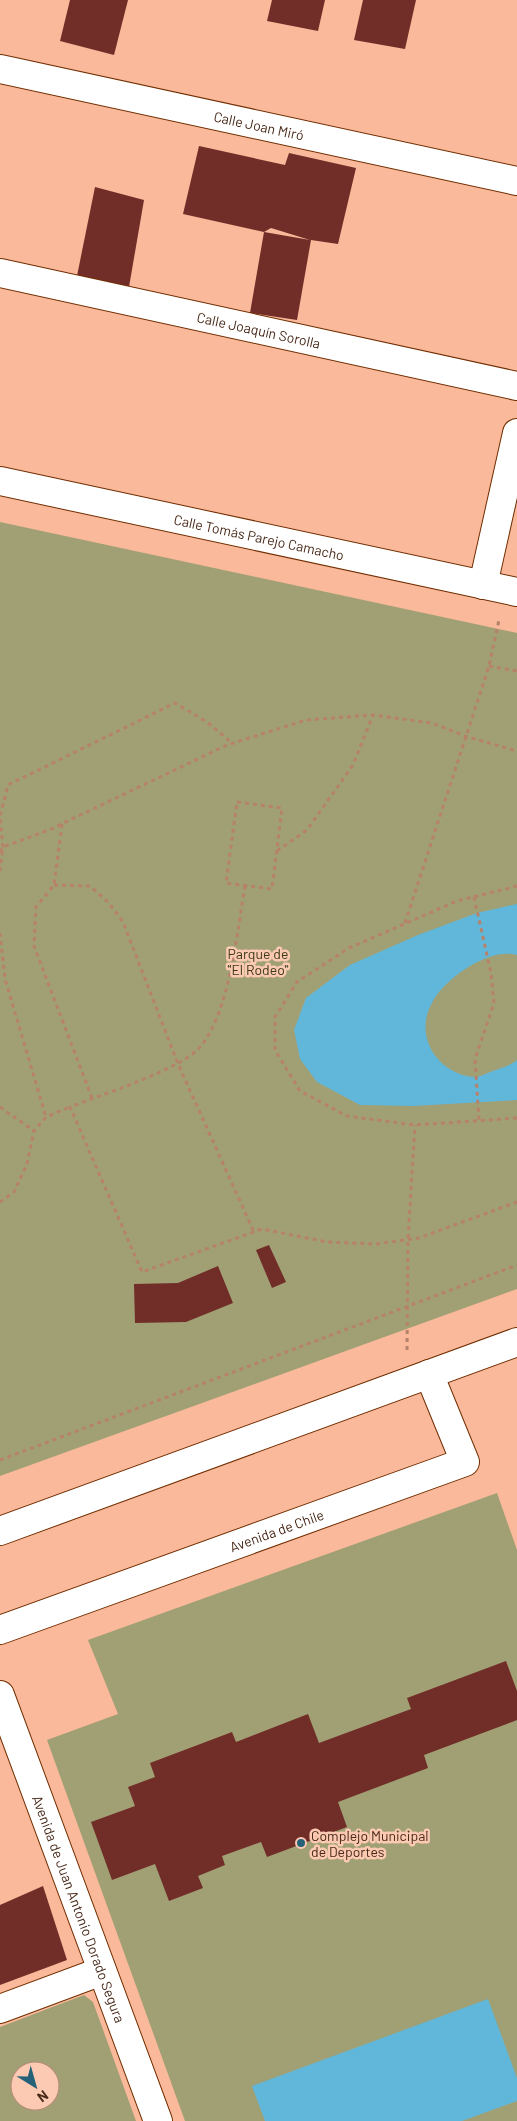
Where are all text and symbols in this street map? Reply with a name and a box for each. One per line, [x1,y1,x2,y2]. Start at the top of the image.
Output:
street label: Calle Joan Miró [212,107,306,143]
street label: Calle Joaquín Sorolla [196,308,322,351]
street label: Calle Tomás Parejo Camacho [172,510,346,563]
park label: Parque de "El Rodeo" [228,945,289,978]
street label: Avenida de Chile [227,1505,326,1555]
street label: Avenida de Juan Antonio Dorado Segura [29,1793,129,2025]
place label: Complejo Municipal de Deportes [311,1827,429,1860]
marker: Complejo Municipal de Deportes [295,1837,307,1849]
north arrow [10,2061,60,2111]
text: N [34,2087,52,2106]

